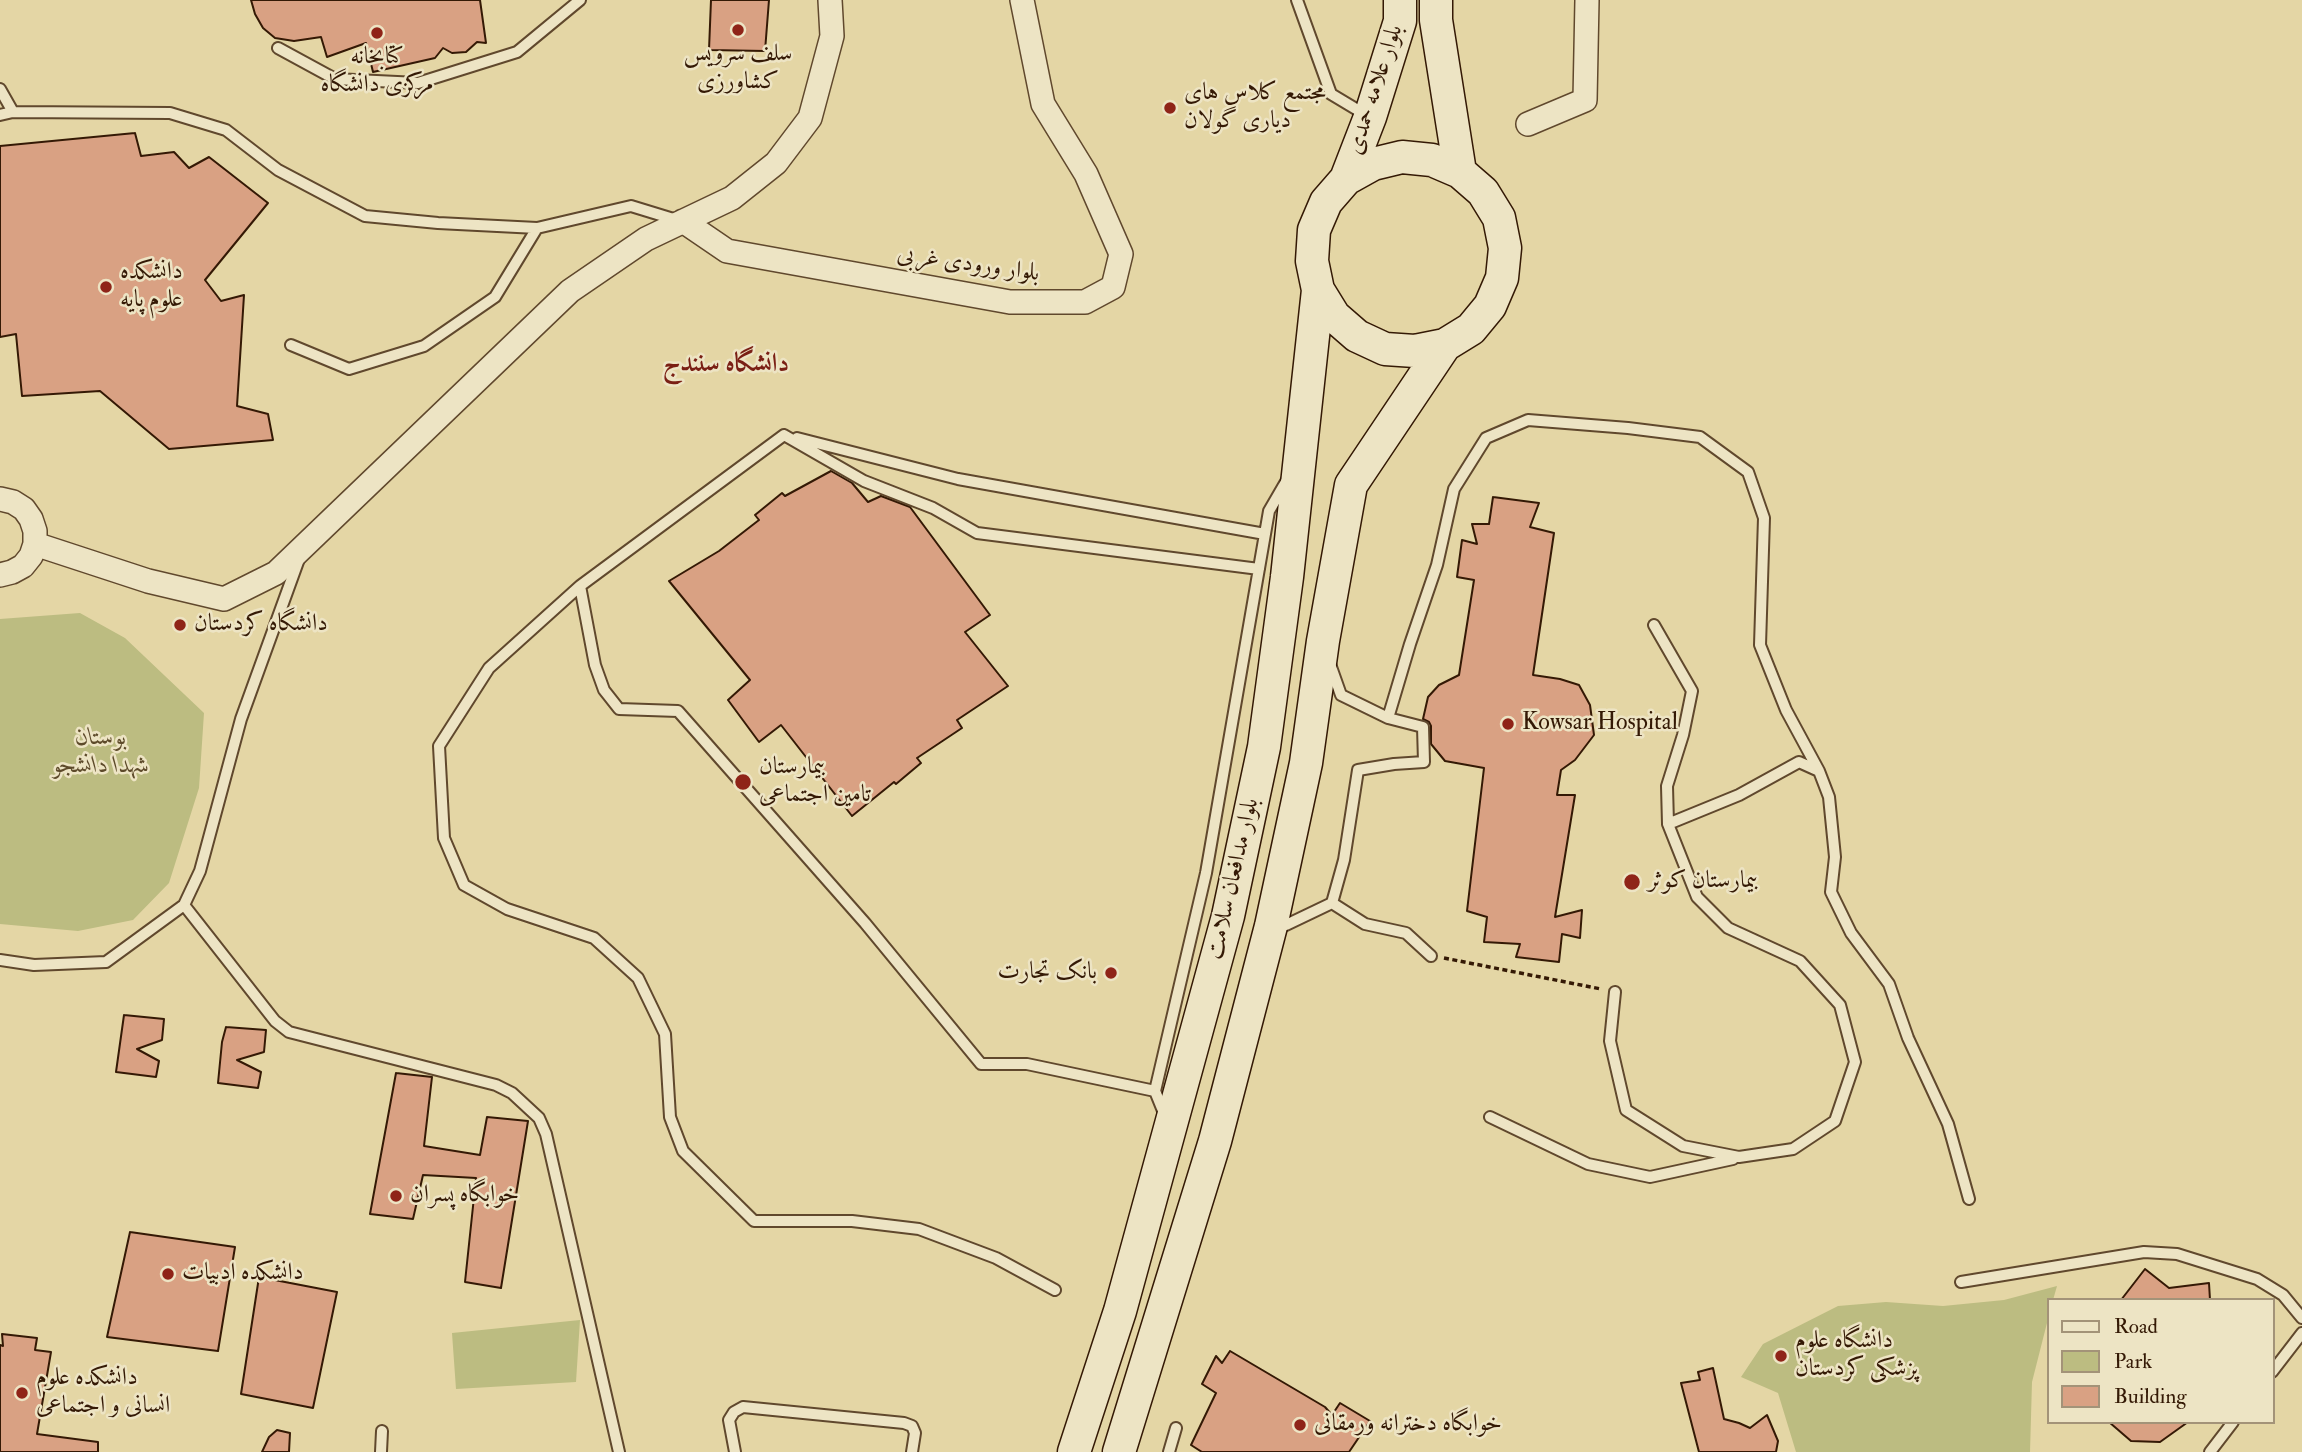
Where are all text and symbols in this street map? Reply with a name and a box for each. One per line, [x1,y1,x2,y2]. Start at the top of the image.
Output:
street label: بلوار علامه حمدی [1341,21,1411,159]
marker: سلف سرویس کشاورزی [730,22,746,38]
marker: کتابخانه مرکزی دانشگاه [369,25,385,41]
place label: سلف سرویس کشاورزی [684,41,792,97]
place label: کتابخانه مرکزی دانشگاه [320,44,434,100]
place label: مجتمع کلاس های دیاری گولان [1184,80,1326,136]
marker: مجتمع کلاس های دیاری گولان [1162,100,1178,116]
street label: بلوار ورودی غربی [895,241,1041,289]
place label: دانشکده علوم پایه [120,259,183,315]
marker: دانشکده علوم پایه [98,279,114,295]
district label: دانشگاه سنندج [663,349,789,381]
place label: دانشگاه کردستان [194,611,328,639]
marker: دانشگاه کردستان [172,617,188,633]
place label: Kowsar Hospital [1522,710,1678,738]
marker: Kowsar Hospital [1500,716,1516,732]
park label: بوستان شهدا دانشجو [53,725,149,781]
place label: بیمارستان تامین اجتماعی [759,754,871,810]
marker: بیمارستان تامین اجتماعی [733,772,753,792]
street label: بلوار مدافعان سلامت [1201,795,1267,963]
place label: بیمارستان کوثر [1648,868,1758,896]
marker: بیمارستان کوثر [1622,872,1642,892]
place label: بانک تجارت [997,959,1097,987]
marker: بانک تجارت [1103,965,1119,981]
place label: خوابگاه پسران [410,1182,519,1210]
marker: خوابگاه پسران [388,1188,404,1204]
place label: دانشکده ادبیات [182,1260,303,1288]
marker: دانشکده ادبیات [160,1266,176,1282]
legend [2046,1298,2274,1424]
text: Road [2114,1313,2158,1340]
place label: دانشگاه علوم پزشکی کردستان [1795,1328,1918,1384]
marker: دانشگاه علوم پزشکی کردستان [1773,1348,1789,1364]
text: Park [2114,1348,2152,1375]
place label: دانشکده علوم انسانی و اجتماعی [36,1365,170,1421]
text: Building [2114,1383,2187,1410]
marker: دانشکده علوم انسانی و اجتماعی [14,1385,30,1401]
place label: خوابگاه دخترانه ورمقانی [1314,1411,1502,1439]
marker: خوابگاه دخترانه ورمقانی [1292,1417,1308,1433]

